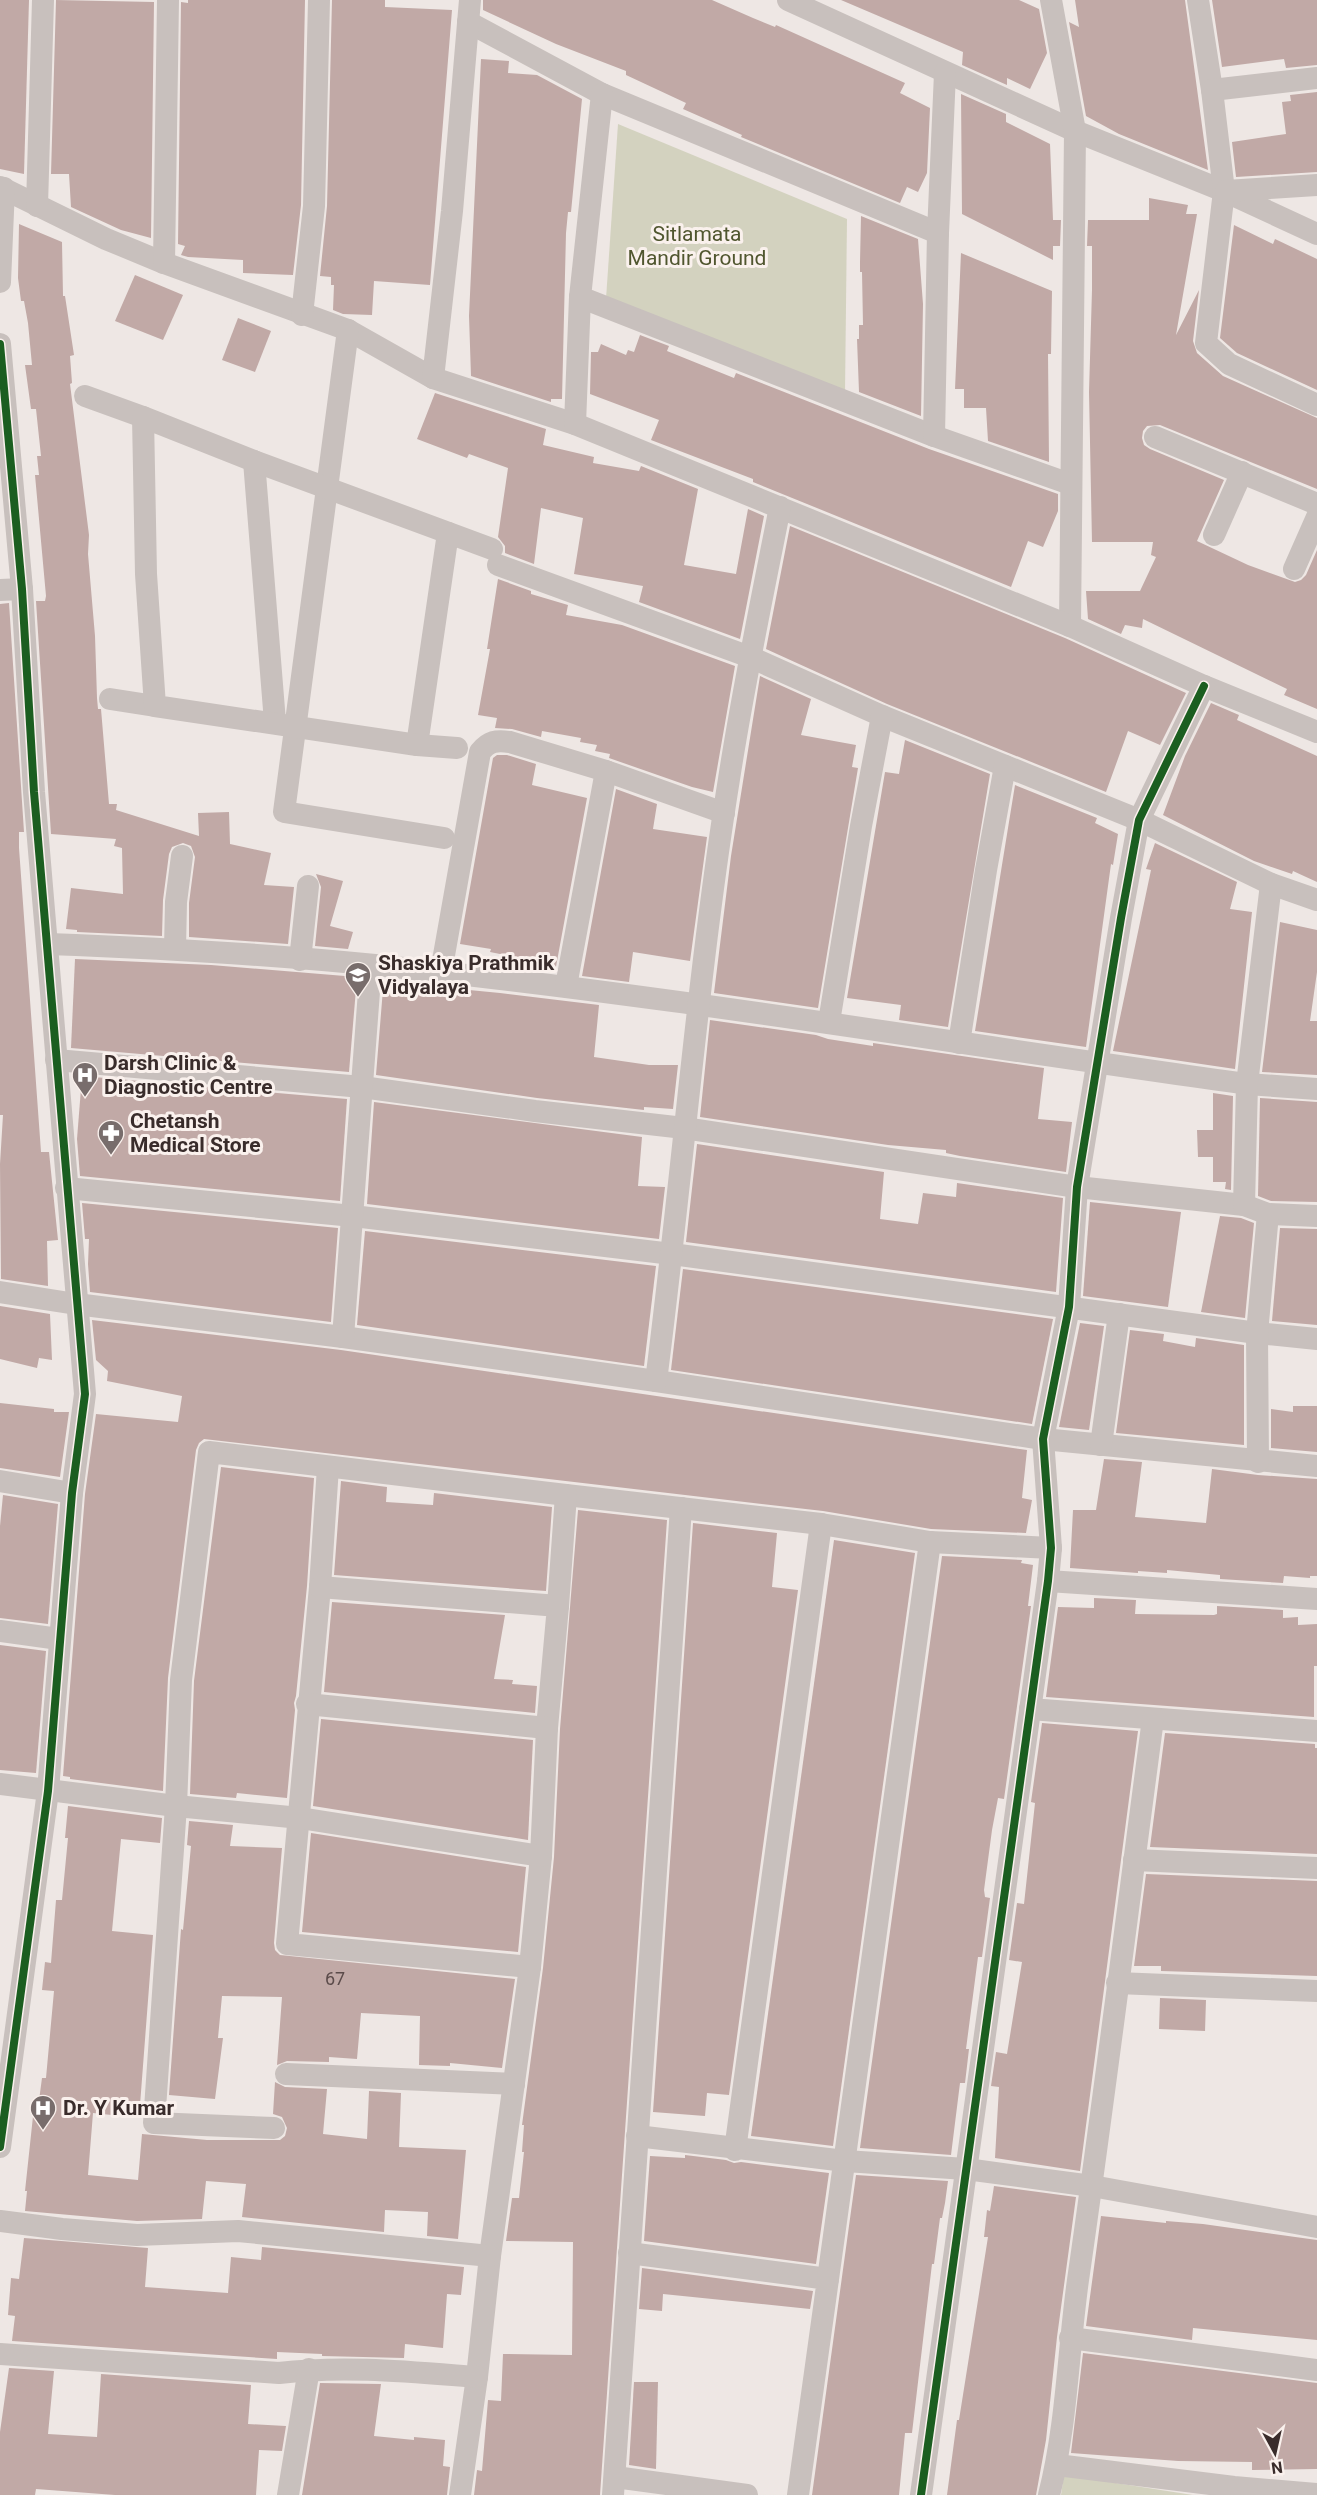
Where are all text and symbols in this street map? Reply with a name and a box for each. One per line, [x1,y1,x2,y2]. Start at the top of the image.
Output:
park label: Sitlamata Mandir Ground [628,222,766,270]
place label: Shaskiya Prathmik Vidyalaya [378,951,555,999]
school or university icon: Shaskiya Prathmik Vidyalaya [343,960,373,998]
place label: Darsh Clinic & Diagnostic Centre [104,1051,272,1099]
hospital icon: Darsh Clinic & Diagnostic Centre [70,1060,100,1098]
place label: Chetansh Medical Store [130,1109,261,1157]
pharmacy icon: Chetansh Medical Store [96,1118,126,1156]
house number: 67 [325,1968,345,1989]
hospital icon: Dr. Y Kumar [28,2093,58,2131]
place label: Dr. Y Kumar [63,2096,175,2120]
north arrow [1245,2423,1305,2483]
text: N [1270,2457,1284,2478]

